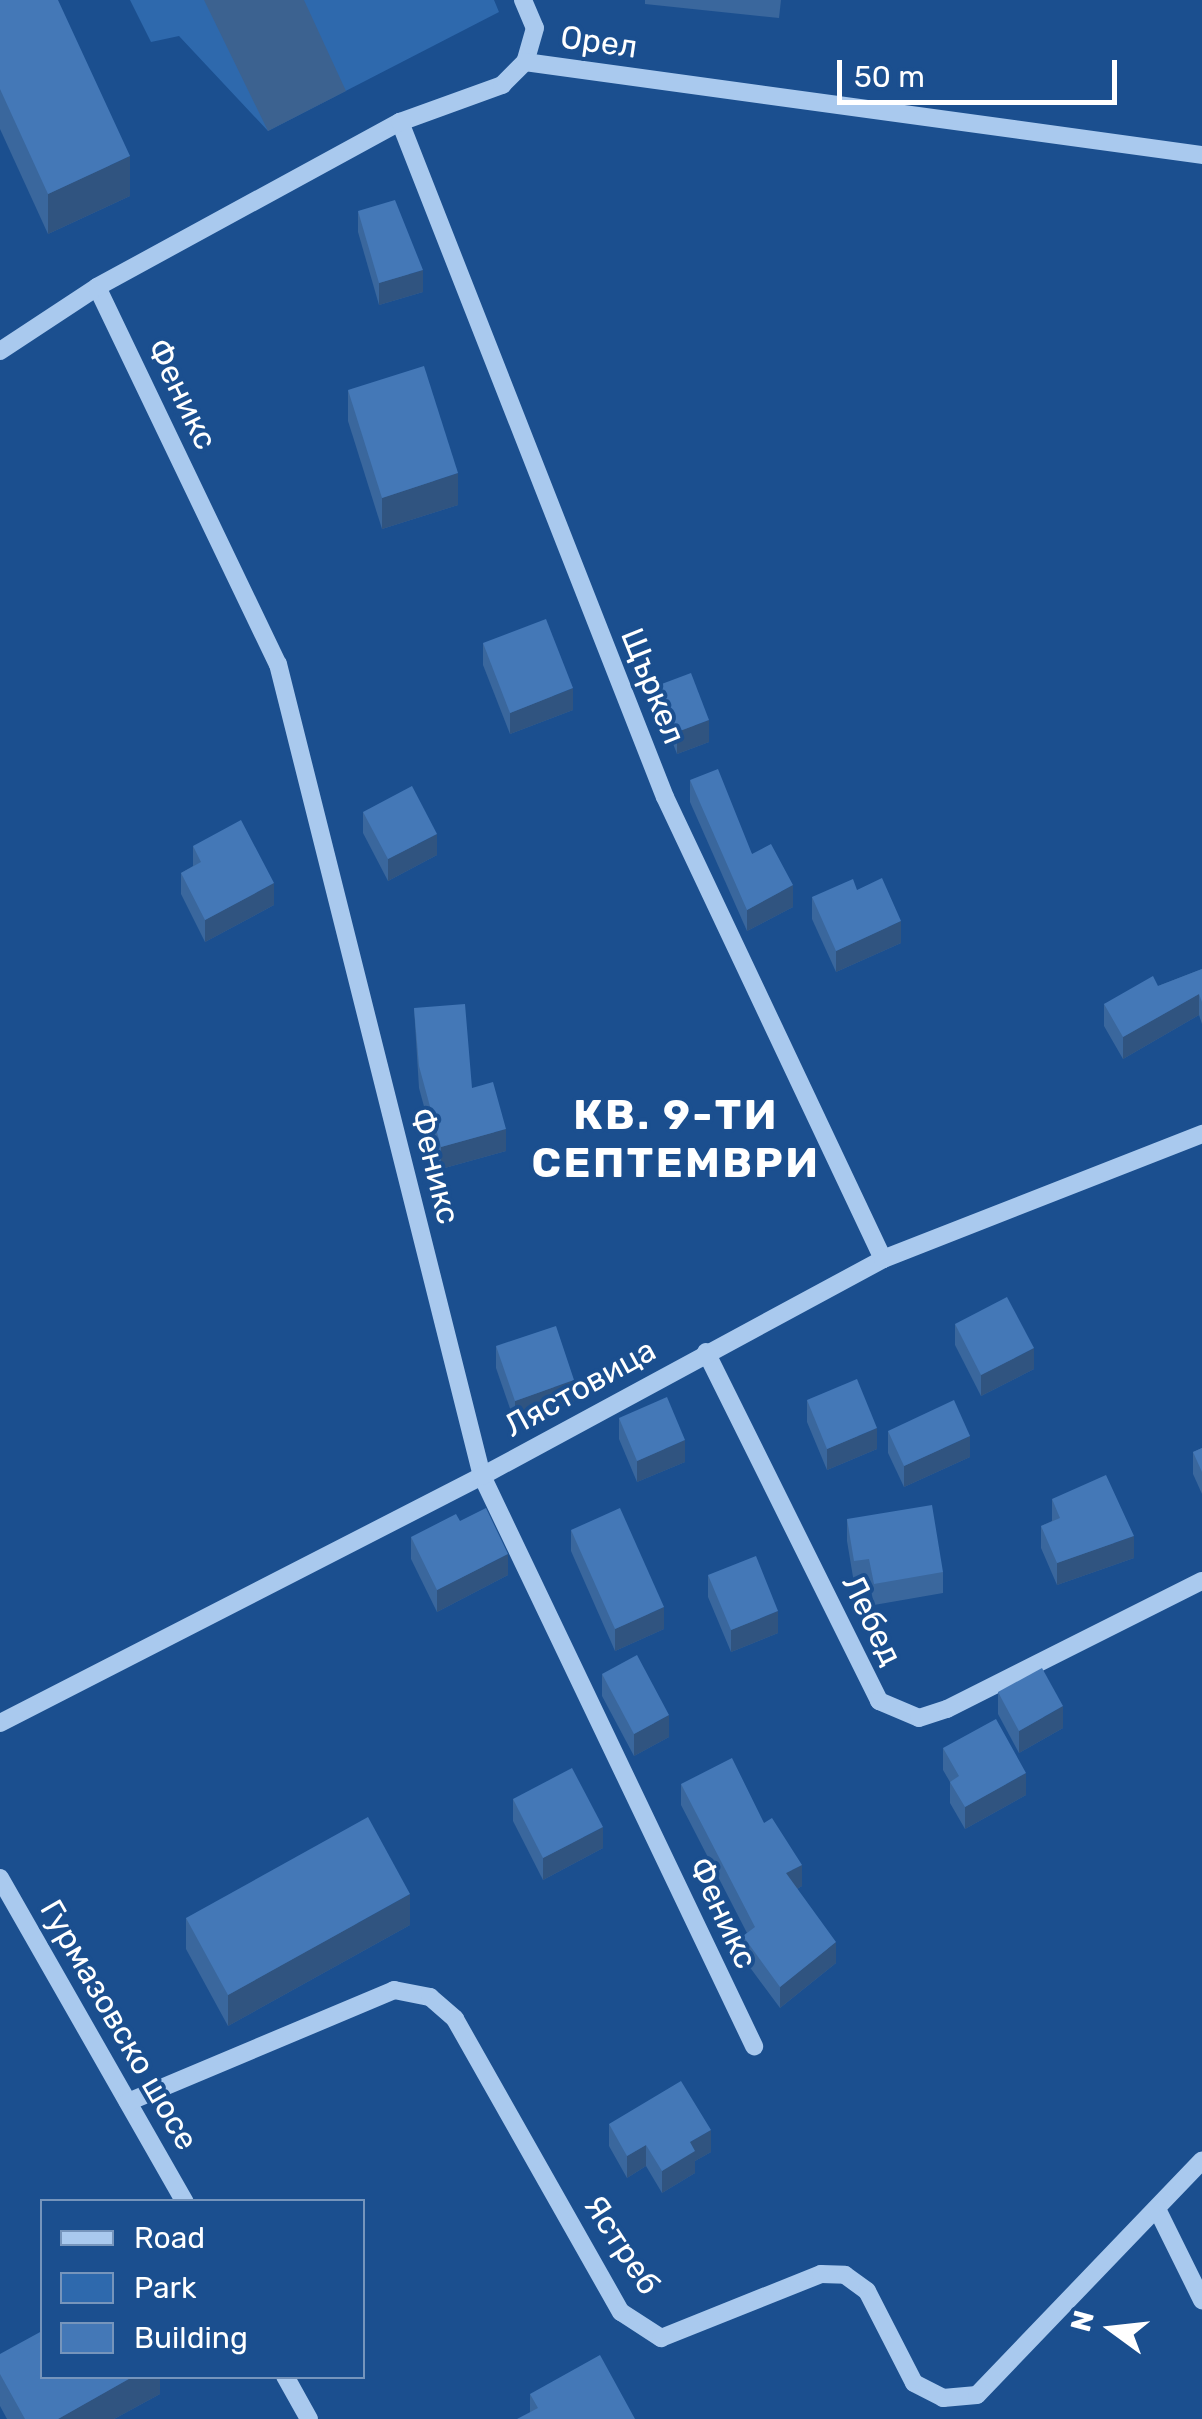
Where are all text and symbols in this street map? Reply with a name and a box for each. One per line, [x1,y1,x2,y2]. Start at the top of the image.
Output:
street label: Орел [558,18,640,66]
scale bar [842,40,1122,102]
text: 50 m [854,59,925,95]
street label: Феникс [139,332,225,456]
street label: Щъркел [612,623,694,749]
district label: КВ. 9-ТИ СЕПТЕМВРИ [532,1090,820,1188]
street label: Феникс [402,1104,468,1228]
street label: Лястовица [498,1331,662,1445]
street label: Лебед [834,1568,910,1672]
street label: Феникс [681,1851,765,1975]
street label: Гурмазовско шосе [32,1893,206,2157]
street label: Ястреб [576,2188,668,2302]
legend [40,2199,365,2379]
text: Road [134,2220,205,2256]
text: Park [134,2270,196,2306]
north arrow [1062,2279,1162,2379]
text: N [1064,2307,1101,2335]
text: Building [134,2320,248,2356]

